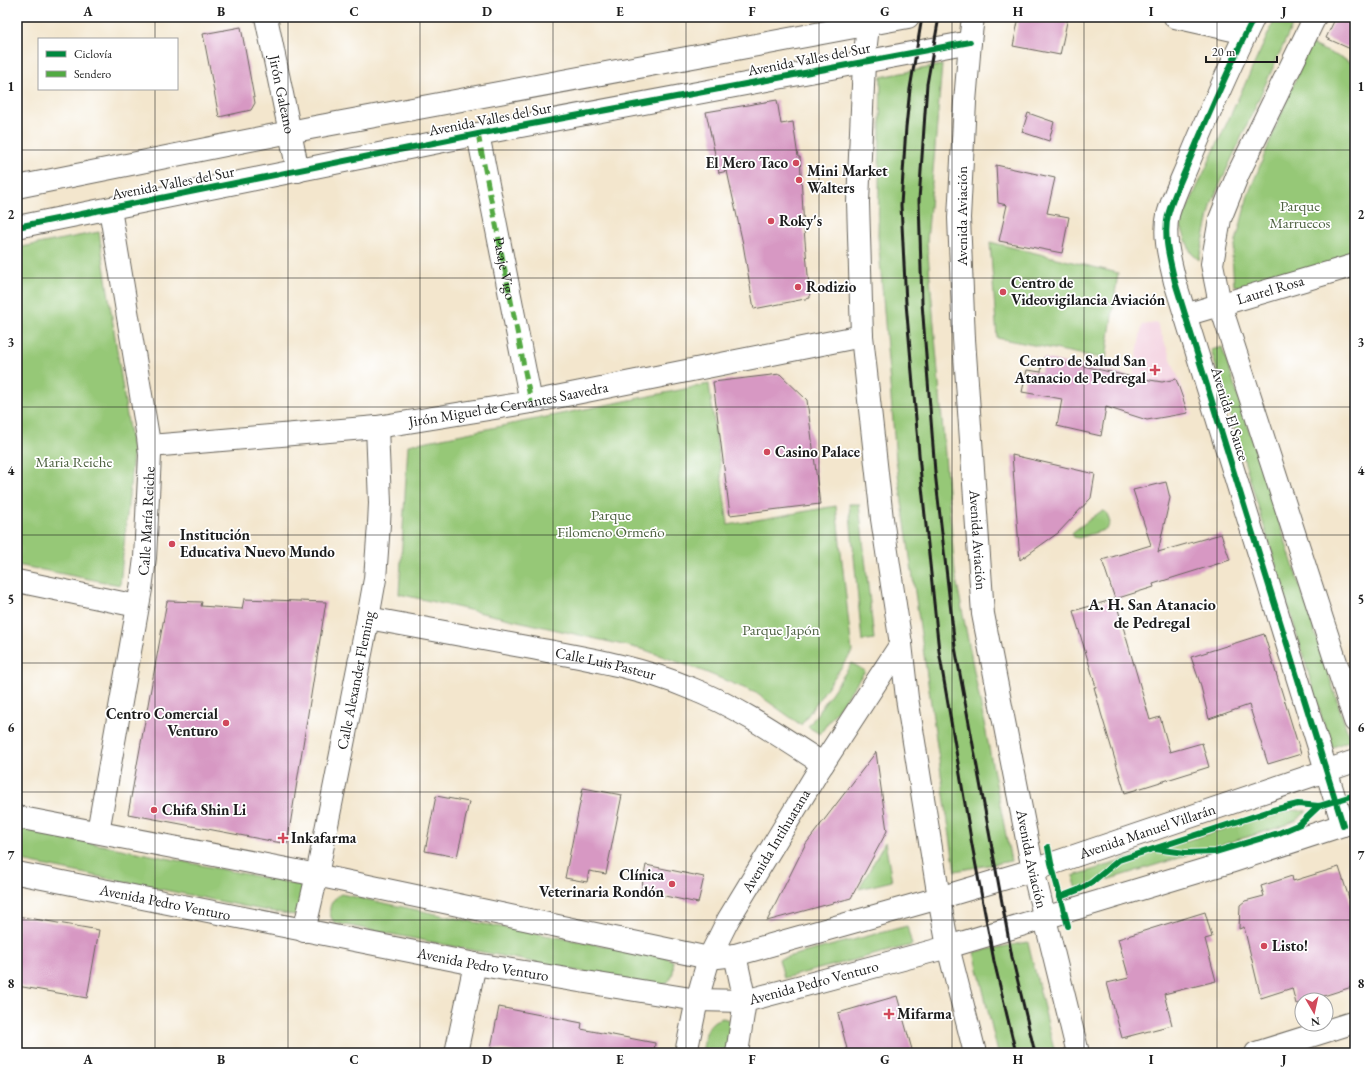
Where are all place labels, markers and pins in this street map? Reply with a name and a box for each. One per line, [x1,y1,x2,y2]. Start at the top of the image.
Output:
place label: El Mero Taco [706,153,788,172]
marker: El Mero Taco [791,158,801,168]
place label: Mini Market Walters [807,161,888,197]
marker: Mini Market Walters [794,175,804,185]
place label: Roky's [779,211,822,230]
marker: Roky's [766,216,776,226]
place label: Centro de Videovigilancia Aviación [1011,273,1166,309]
place label: Rodizio [806,277,857,296]
marker: Rodizio [793,282,803,292]
marker: Centro de Videovigilancia Aviación [998,287,1008,297]
place label: Centro de Salud San Atanacio de Pedregal [1014,351,1147,387]
marker: Centro de Salud San Atanacio de Pedregal [1149,364,1161,376]
place label: Casino Palace [775,442,860,461]
marker: Casino Palace [762,447,772,457]
place label: Institución Educativa Nuevo Mundo [180,525,335,561]
marker: Institución Educativa Nuevo Mundo [167,539,177,549]
place label: Centro Comercial Venturo [106,704,219,740]
marker: Centro Comercial Venturo [221,718,231,728]
place label: Chifa Shin Li [162,800,247,819]
marker: Chifa Shin Li [149,805,159,815]
place label: Inkafarma [291,828,357,847]
marker: Inkafarma [278,833,288,843]
place label: Clínica Veterinaria Rondón [539,865,664,901]
marker: Clínica Veterinaria Rondón [667,879,677,889]
place label: Listo! [1272,936,1308,955]
marker: Listo! [1259,941,1269,951]
place label: Mifarma [897,1004,952,1023]
marker: Mifarma [884,1009,894,1019]

